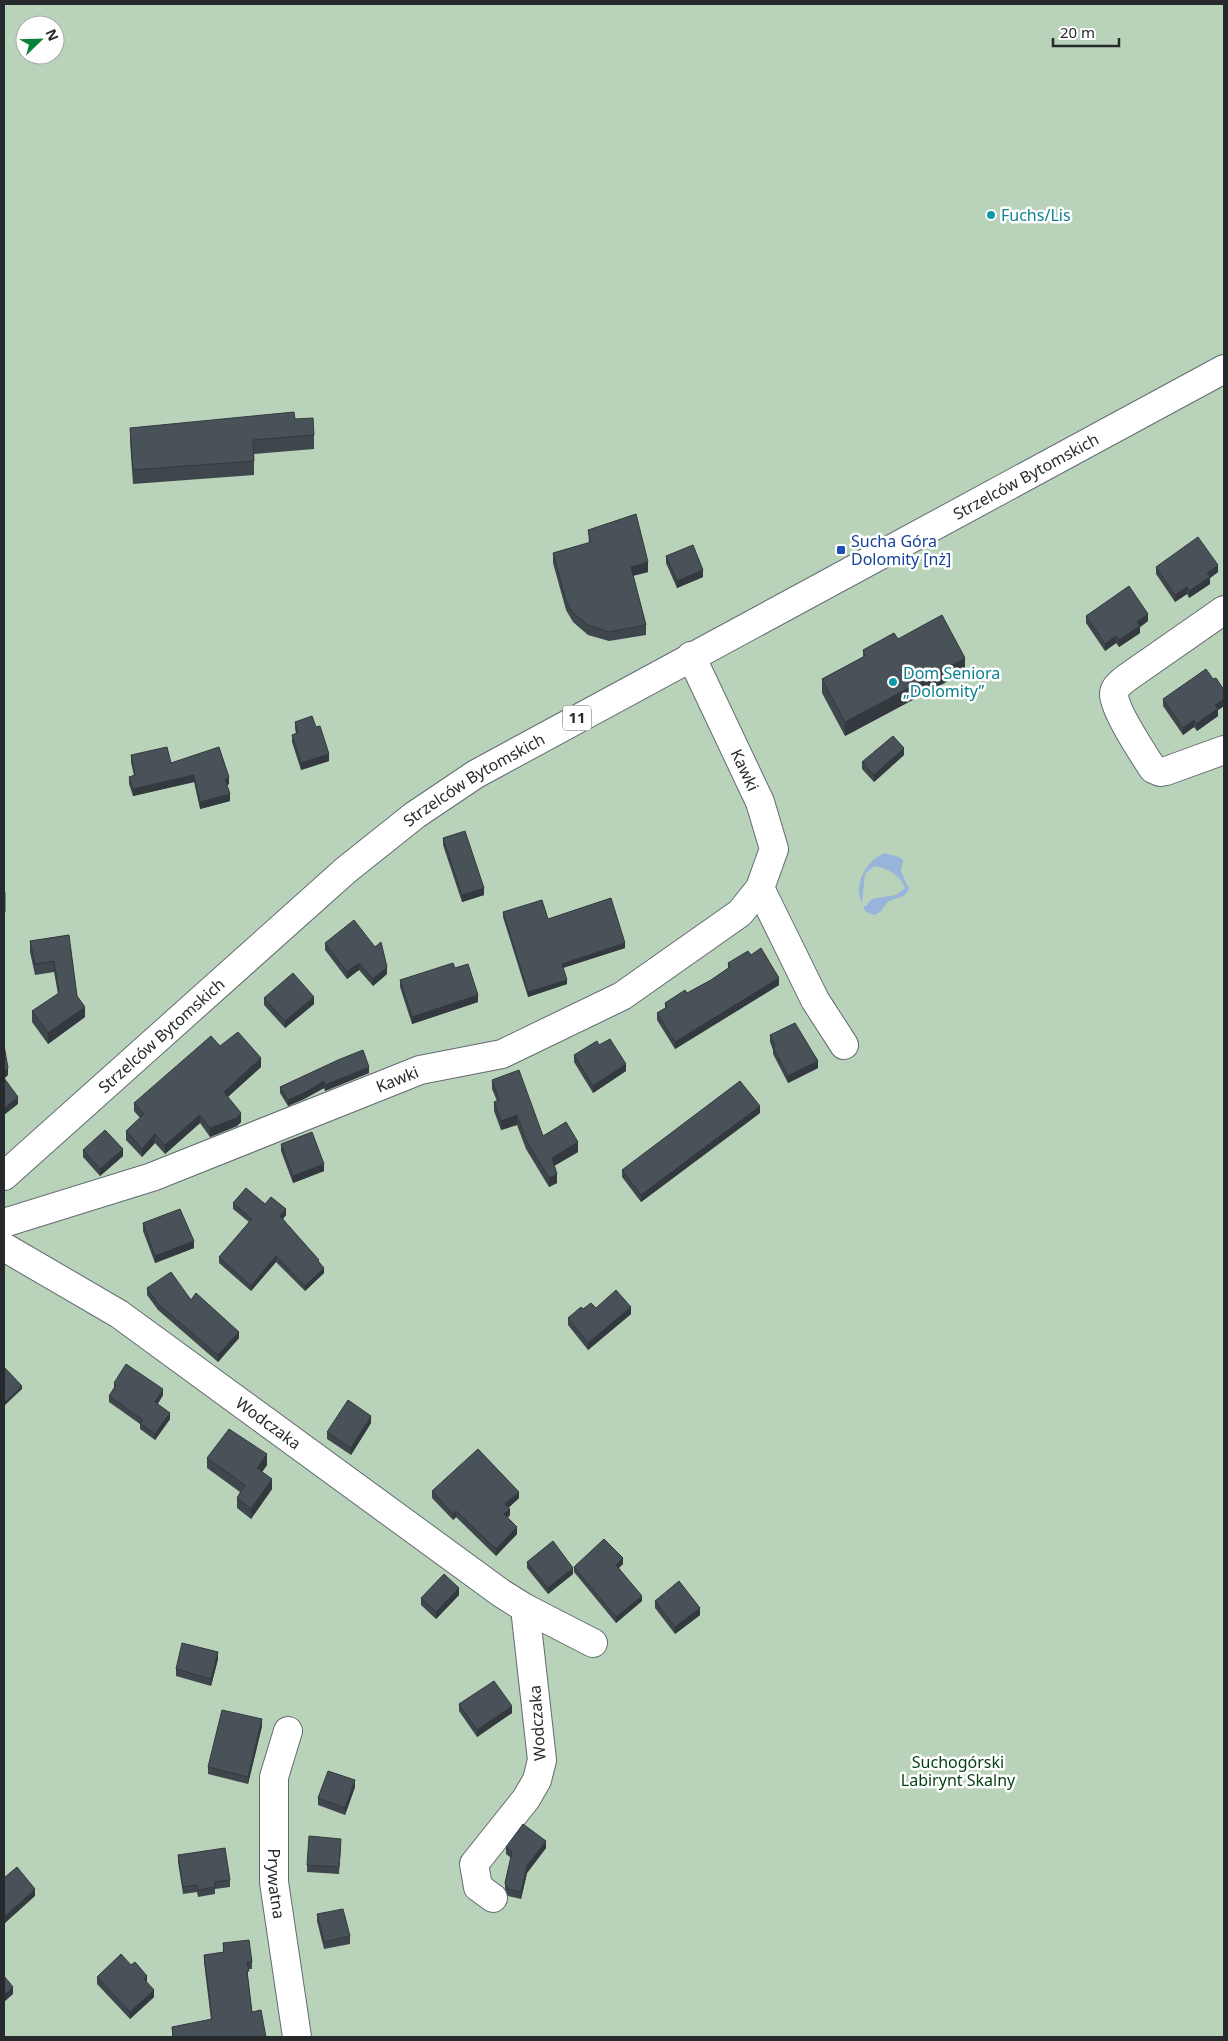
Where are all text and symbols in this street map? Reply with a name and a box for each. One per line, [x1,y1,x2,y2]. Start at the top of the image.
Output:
north arrow [15,15,65,65]
scale bar [1053,15,1119,47]
text: 20 m [1060,22,1095,42]
text: N [41,26,63,44]
place label: Fuchs/Lis [1001,204,1071,226]
marker: Fuchs/Lis [985,209,997,221]
street label: Strzelców Bytomskich [949,428,1103,525]
place label: Sucha Góra Dolomity [nż] [851,530,951,570]
marker: Sucha Góra Dolomity [nż] [835,544,847,556]
place label: Dom Seniora „Dolomity” [903,662,1000,702]
marker: Dom Seniora „Dolomity” [887,676,899,688]
road number: 11 [563,706,591,730]
street label: Strzelców Bytomskich [398,728,549,831]
street label: Kawki [726,745,764,795]
street label: Strzelców Bytomskich [93,973,229,1098]
street label: Kawki [373,1061,422,1098]
street label: Wodczaka [231,1392,305,1454]
street label: Wodczaka [523,1684,551,1762]
park label: Suchogórski Labirynt Skalny [901,1751,1016,1791]
street label: Prywatna [263,1849,290,1920]

